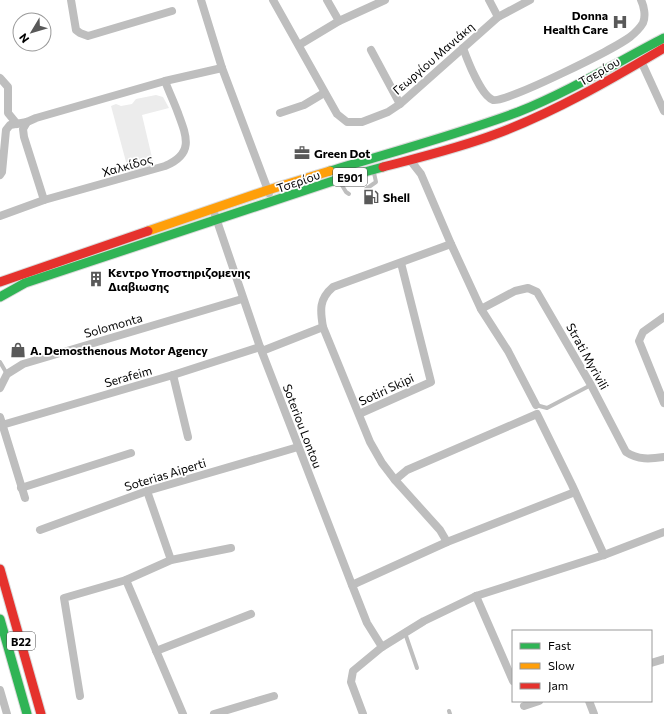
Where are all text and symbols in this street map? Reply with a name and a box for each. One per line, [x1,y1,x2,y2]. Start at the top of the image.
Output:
place label: Donna Health Care [543,8,608,36]
north arrow [12,12,52,52]
hospital icon: Donna Health Care [611,13,629,31]
street label: Γεωργίου Μανιάκη [390,19,476,97]
text: N [16,31,31,46]
street label: Τσερίου [576,54,622,88]
office icon: Green Dot [293,144,311,162]
place label: Green Dot [314,146,370,160]
street label: Χαλκίδος [100,151,154,179]
street label: Τσερίου [274,167,322,195]
road number: E901 [333,168,367,186]
fuel station icon: Shell [362,188,380,206]
place label: Shell [383,190,410,204]
place label: Κεντρο Υποστηριζομενης Διαβιωσης [108,265,250,293]
building icon: Κεντρο Υποστηριζομενης Διαβιωσης [87,270,105,288]
street label: Solomonta [82,310,144,340]
street label: Strati Myrivili [564,320,612,392]
shop icon: A. Demosthenous Motor Agency [9,341,27,359]
place label: A. Demosthenous Motor Agency [30,343,208,357]
street label: Serafeim [103,363,153,389]
street label: Sotiri Skipi [356,370,416,408]
street label: Soteriou Lontou [281,382,325,470]
street label: Soterias Aiperti [122,455,208,493]
legend [512,630,652,702]
road number: B22 [7,632,35,650]
text: Fast [548,638,571,652]
text: Slow [548,658,575,672]
text: Jam [548,678,568,693]

